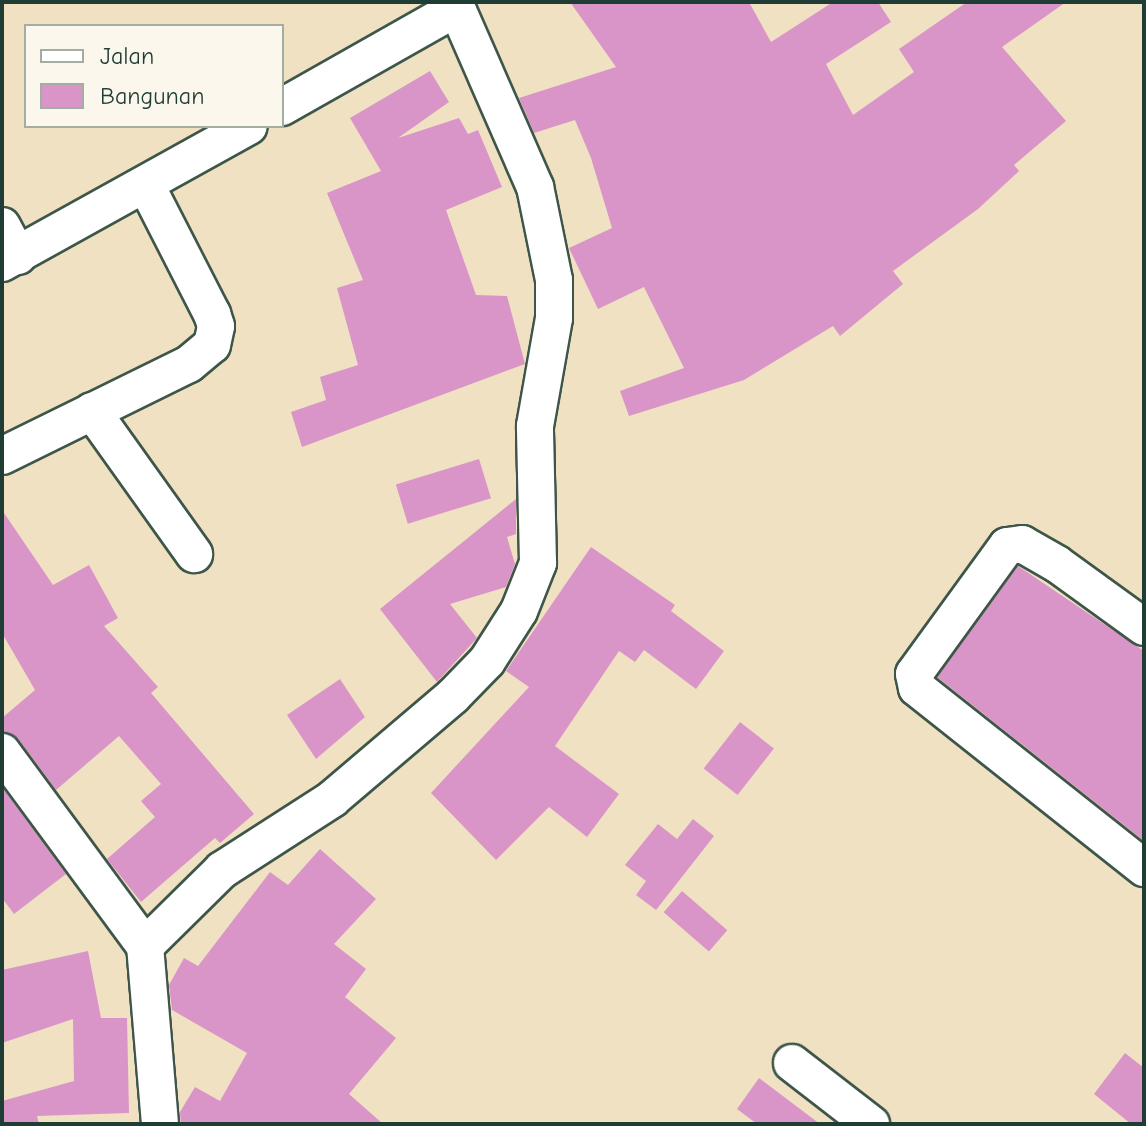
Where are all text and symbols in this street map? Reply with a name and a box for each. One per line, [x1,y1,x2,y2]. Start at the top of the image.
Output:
legend [24,24,284,128]
text: Jalan [100,42,154,70]
text: Bangunan [100,82,204,110]

